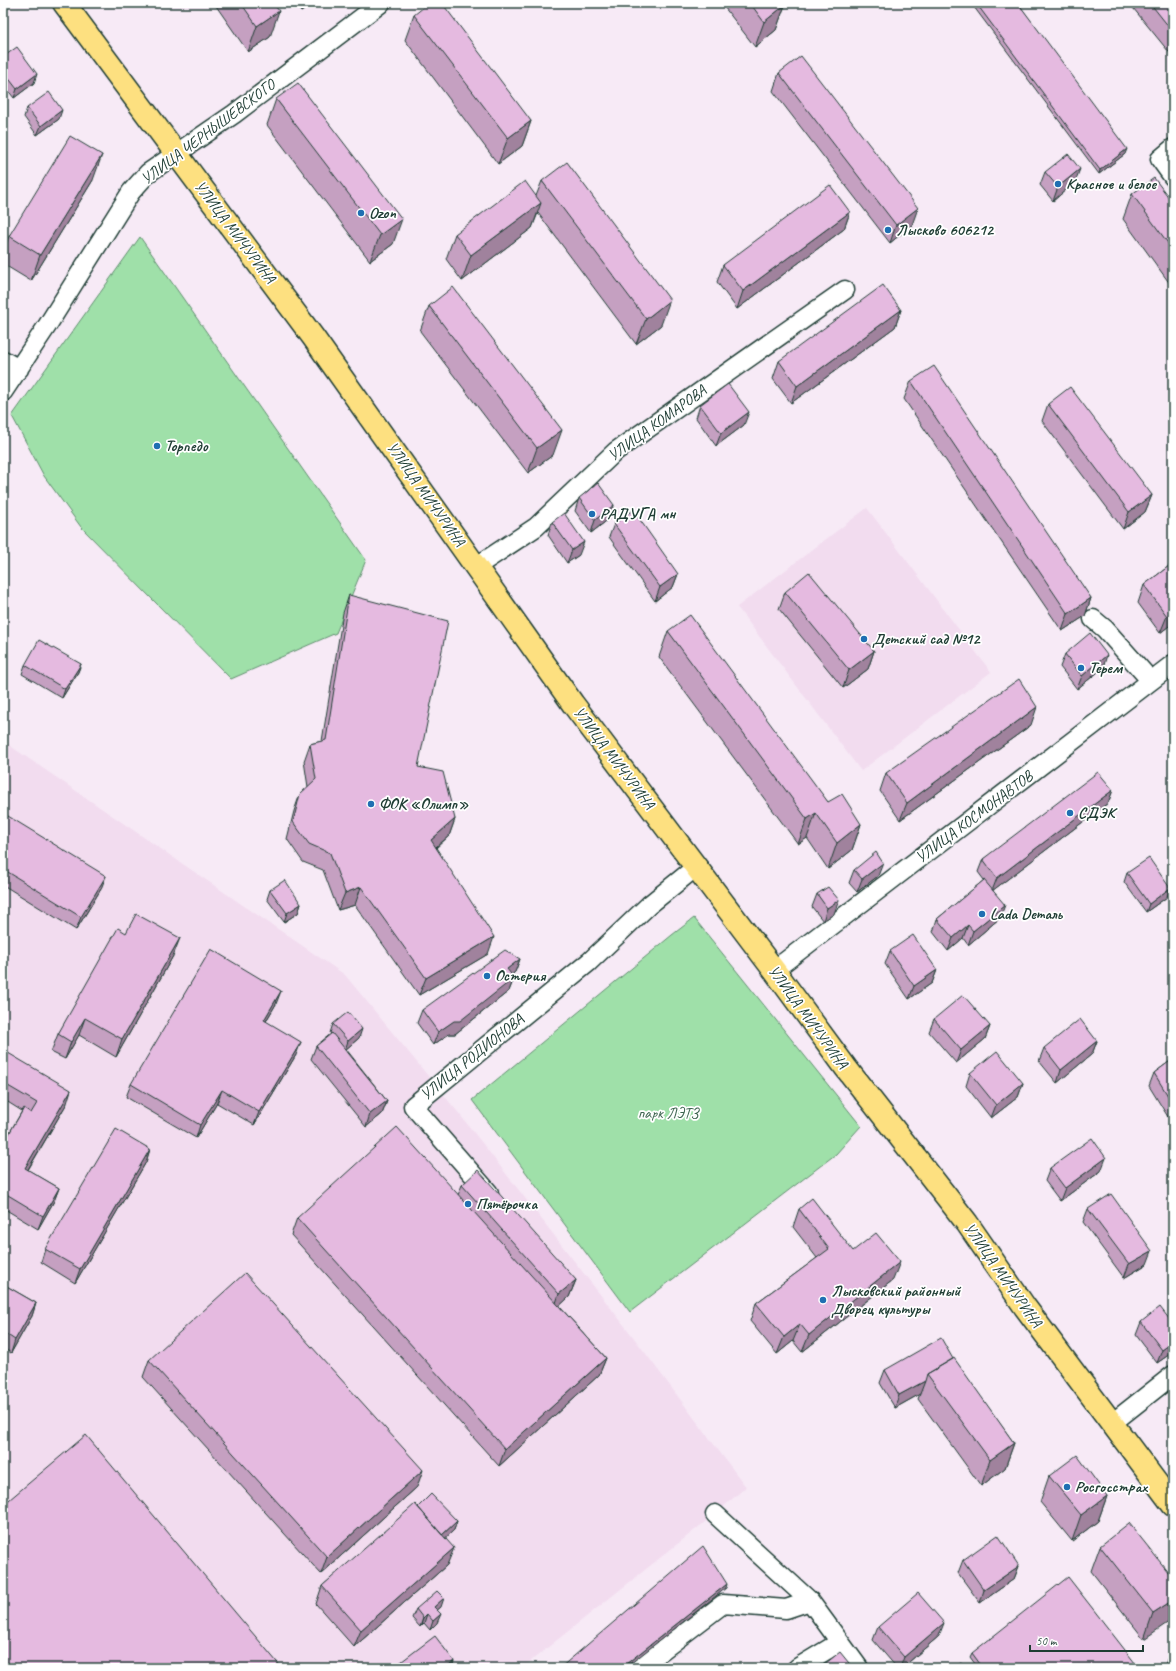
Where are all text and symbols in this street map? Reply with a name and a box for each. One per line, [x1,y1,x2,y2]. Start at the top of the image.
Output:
street label: УЛИЦА ЧЕРНЫШЕВСКОГО [137,74,281,189]
place label: Красное и белое [1066,174,1158,194]
street label: УЛИЦА МИЧУРИНА [190,177,281,288]
marker: Красное и белое [1053,179,1063,189]
place label: Ozon [369,203,396,223]
marker: Ozon [356,208,366,218]
place label: Лысково 606212 [896,220,995,240]
marker: Лысково 606212 [883,225,893,235]
street label: УЛИЦА КОМАРОВА [604,380,711,465]
place label: Торпедо [165,436,208,456]
street label: УЛИЦА МИЧУРИНА [382,438,470,551]
marker: Торпедо [152,441,162,451]
place label: РАДУГА мн [600,504,676,524]
marker: РАДУГА мн [587,509,597,519]
place label: Детский сад №12 [872,629,981,649]
marker: Детский сад №12 [859,634,869,644]
place label: Терем [1089,658,1124,678]
marker: Терем [1076,663,1086,673]
street label: УЛИЦА МИЧУРИНА [569,703,660,814]
street label: УЛИЦА КОСМОНАВТОВ [911,765,1038,868]
place label: ФОК «Олимп» [379,794,469,814]
marker: ФОК «Олимп» [366,799,376,809]
place label: СДЭК [1078,803,1119,823]
marker: СДЭК [1065,808,1075,818]
place label: Lada Dеталь [990,904,1064,924]
marker: Lada Dеталь [977,909,987,919]
street label: УЛИЦА МИЧУРИНА [764,961,853,1073]
place label: Остерия [495,966,547,986]
marker: Остерия [482,971,492,981]
street label: УЛИЦА РОДИОНОВА [416,1009,528,1105]
park label: парк ЛЭТЗ [638,1103,701,1123]
place label: Пятёрочка [476,1194,538,1214]
marker: Пятёрочка [463,1199,473,1209]
street label: УЛИЦА МИЧУРИНА [959,1219,1047,1332]
place label: Лысковский районный Дворец культуры [831,1281,961,1319]
marker: Лысковский районный Дворец культуры [818,1295,828,1305]
place label: Росгосстрах [1075,1477,1149,1497]
marker: Росгосстрах [1062,1482,1072,1492]
scale bar [1030,1627,1143,1653]
text: 50 m [1036,1633,1058,1649]

